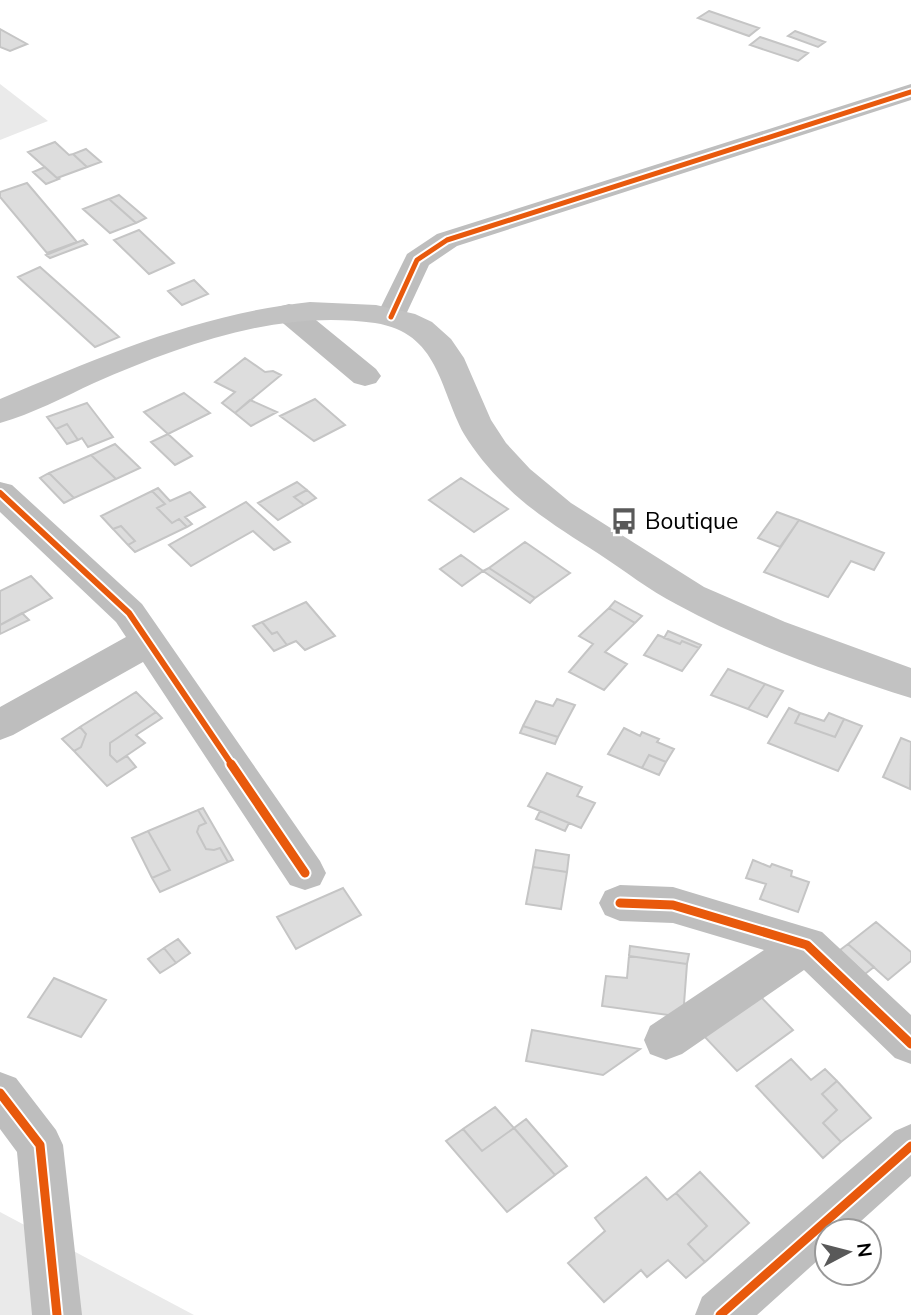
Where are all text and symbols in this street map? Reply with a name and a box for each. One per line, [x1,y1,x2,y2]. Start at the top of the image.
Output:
bus stop icon: Boutique [609,506,639,536]
place label: Boutique [645,506,738,537]
north arrow [813,1217,883,1287]
text: N [850,1241,878,1259]

